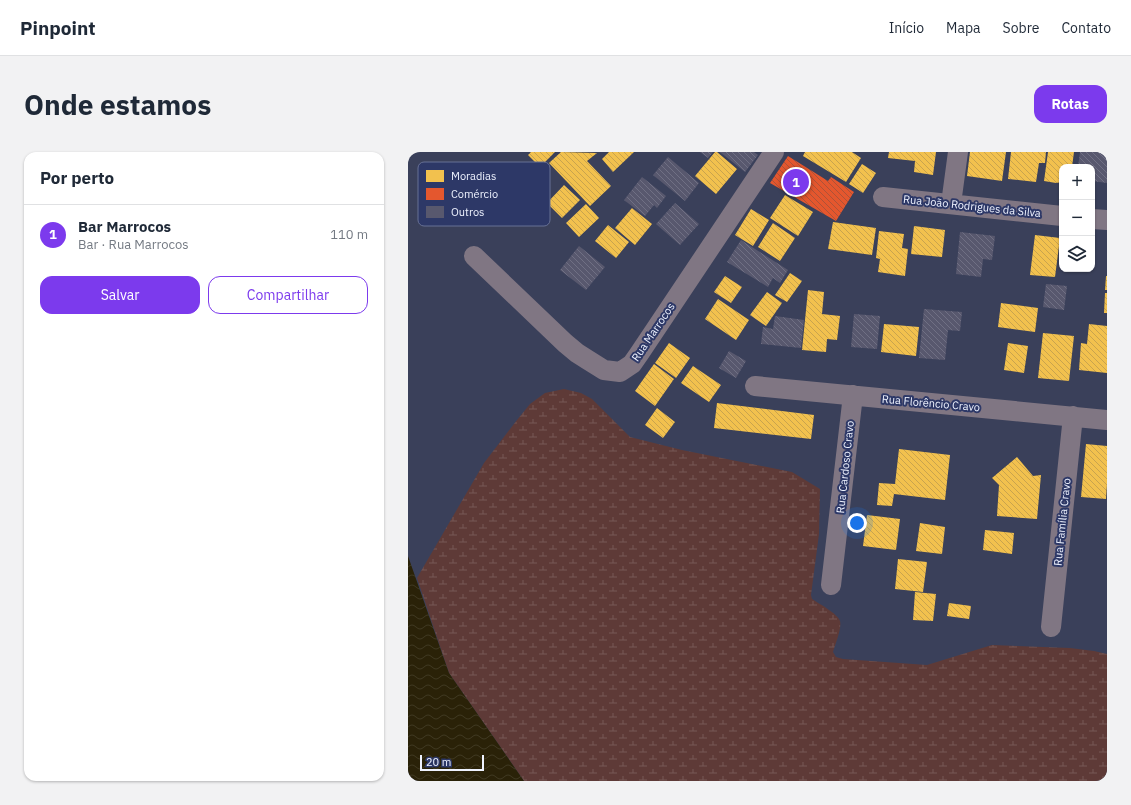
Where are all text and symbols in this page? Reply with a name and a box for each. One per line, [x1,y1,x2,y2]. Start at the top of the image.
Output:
text: Pinpoint [20,16,96,40]
text: Início [889,19,924,37]
text: Mapa [946,19,981,37]
text: Sobre [1003,19,1039,37]
text: Contato [1061,19,1111,37]
button: Rotas [1034,85,1107,123]
text: Onde estamos [24,86,211,123]
legend [418,162,550,226]
map controls [1059,164,1095,272]
button: + [1059,164,1095,200]
text: Por perto [40,167,114,189]
pin: 1 [783,167,809,197]
text: Moradias [451,169,496,183]
text: Comércio [451,187,498,201]
street label: Rua João Rodrigues da Silva [902,192,1042,220]
button: − [1059,200,1095,236]
text: Outros [451,205,484,219]
text: Bar Marrocos [78,217,171,236]
text: 1 [49,226,57,243]
text: 110 m [330,226,368,243]
text: Bar · Rua Marrocos [78,236,189,253]
button: layers [1059,236,1095,272]
button: Salvar [40,276,200,314]
button: Compartilhar [208,276,368,314]
street label: Rua Marrocos [628,300,678,364]
street label: Rua Florêncio Cravo [881,392,981,414]
street label: Rua Cardoso Cravo [833,420,857,514]
street label: Rua Família Cravo [1050,478,1074,566]
your location [847,513,867,533]
scale bar [420,753,484,772]
text: 20 m [426,755,451,769]

